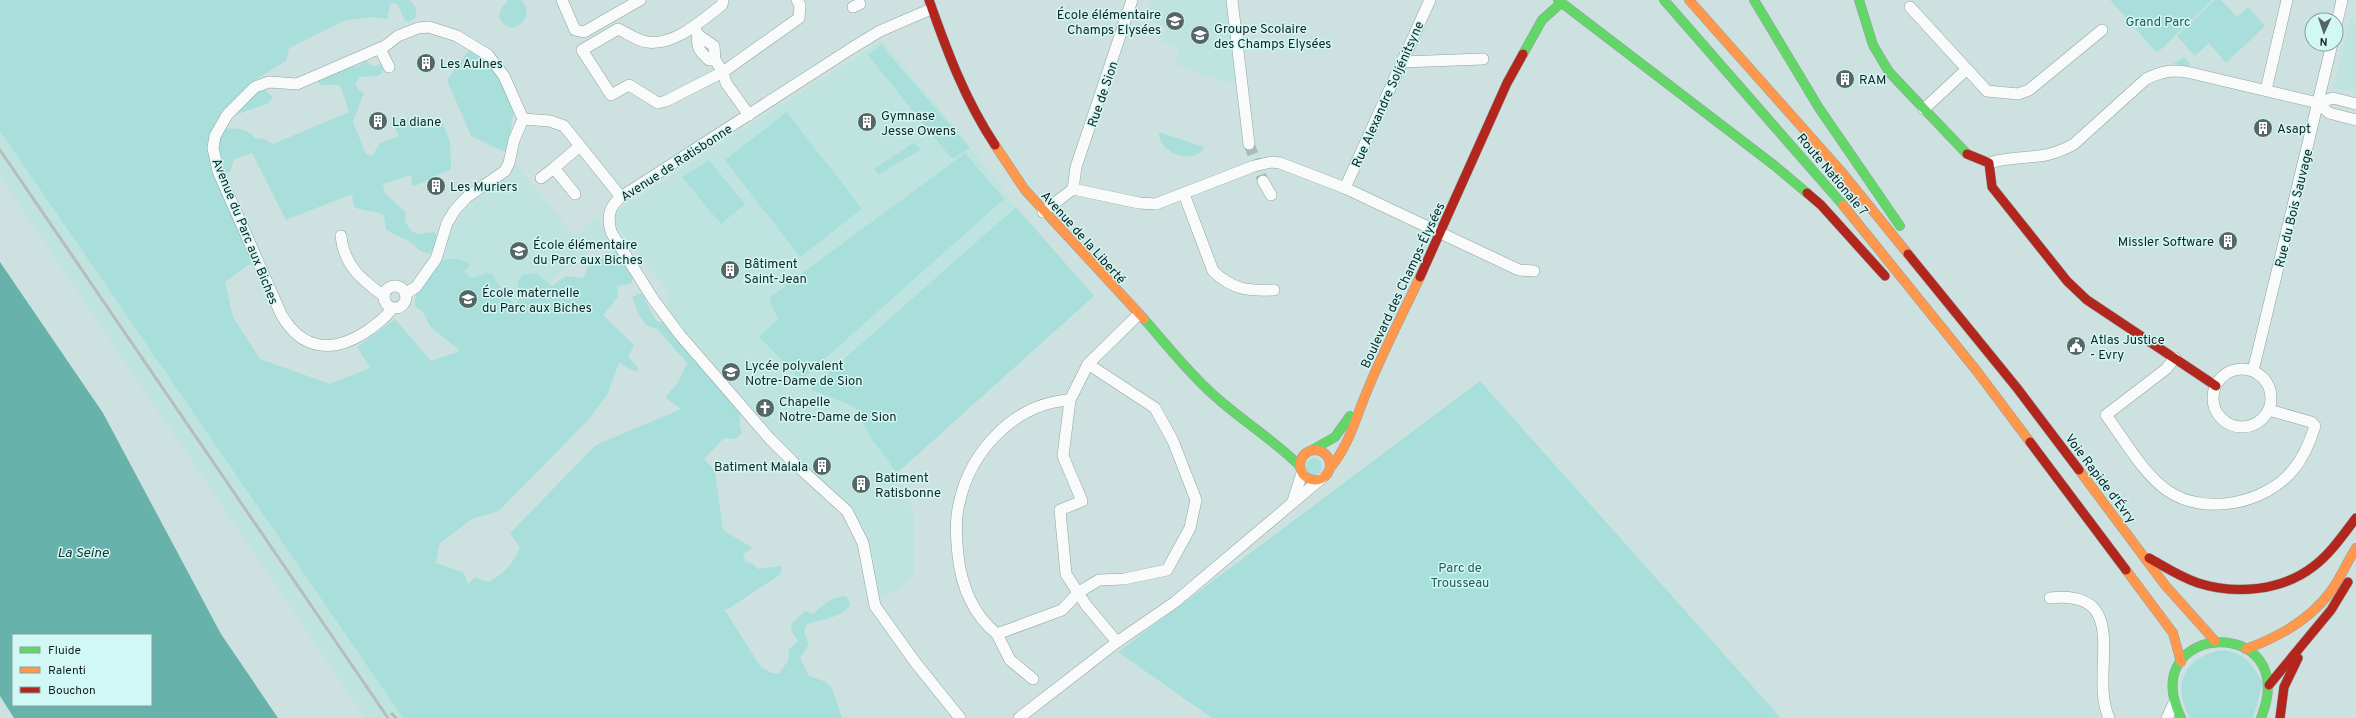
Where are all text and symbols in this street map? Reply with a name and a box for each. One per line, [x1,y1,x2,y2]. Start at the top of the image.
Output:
place label: École élémentaire Champs Elysées [1057,6,1161,39]
school or university icon: École élémentaire Champs Elysées [1164,10,1186,32]
north arrow [2304,12,2344,52]
park label: Grand Parc [2126,15,2190,31]
street label: Rue Alexandre Soljénitsyne [1349,19,1428,171]
place label: Groupe Scolaire des Champs Elysées [1214,22,1331,53]
school or university icon: Groupe Scolaire des Champs Elysées [1189,24,1211,46]
text: N [2319,34,2328,48]
building icon: Les Aulnes [415,52,437,74]
place label: Les Aulnes [440,57,503,73]
street label: Rue de Sion [1085,60,1123,130]
building icon: RAM [1834,68,1856,90]
place label: RAM [1859,73,1886,89]
place label: Gymnase Jesse Owens [881,109,956,140]
building icon: La diane [367,110,389,132]
building icon: Gymnase Jesse Owens [856,111,878,133]
place label: La diane [392,115,441,131]
building icon: Asapt [2252,117,2274,139]
street label: Avenue de Ratisbonne [618,122,736,206]
place label: Asapt [2277,122,2311,138]
street label: Route Nationale 7 [1792,131,1871,220]
street label: Rue du Bois Sauvage [2272,148,2317,269]
street label: Avenue du Parc aux Biches [207,156,281,307]
building icon: Les Muriers [425,175,447,197]
place label: Les Muriers [450,180,518,196]
street label: Avenue de la Liberté [1037,189,1128,288]
street label: Boulevard des Champs-Élysées [1356,199,1449,371]
building icon: Missler Software [2217,230,2239,252]
place label: Missler Software [2118,235,2214,251]
place label: École élémentaire du Parc aux Biches [533,236,643,269]
school or university icon: École élémentaire du Parc aux Biches [508,240,530,262]
place label: Bâtiment Saint-Jean [744,257,807,288]
building icon: Bâtiment Saint-Jean [719,259,741,281]
place label: École maternelle du Parc aux Biches [482,284,592,317]
school or university icon: École maternelle du Parc aux Biches [457,288,479,310]
place label: Atlas Justice - Evry [2090,333,2165,364]
public building icon: Atlas Justice - Evry [2065,335,2087,357]
place label: Lycée polyvalent Notre-Dame de Sion [745,359,863,390]
school or university icon: Lycée polyvalent Notre-Dame de Sion [720,361,742,383]
place label: Chapelle Notre-Dame de Sion [779,395,897,426]
church icon: Chapelle Notre-Dame de Sion [754,397,776,419]
street label: Voie Rapide d'Évry [2061,430,2140,527]
building icon: Batiment Malala [811,455,833,477]
place label: Batiment Malala [714,460,808,476]
place label: Batiment Ratisbonne [875,471,941,502]
building icon: Batiment Ratisbonne [850,473,872,495]
water label: La Seine [57,545,109,562]
park label: Parc de Trousseau [1431,561,1489,592]
legend [12,634,152,706]
text: Fluide [48,643,81,659]
text: Ralenti [48,663,86,679]
text: Bouchon [48,683,96,699]

